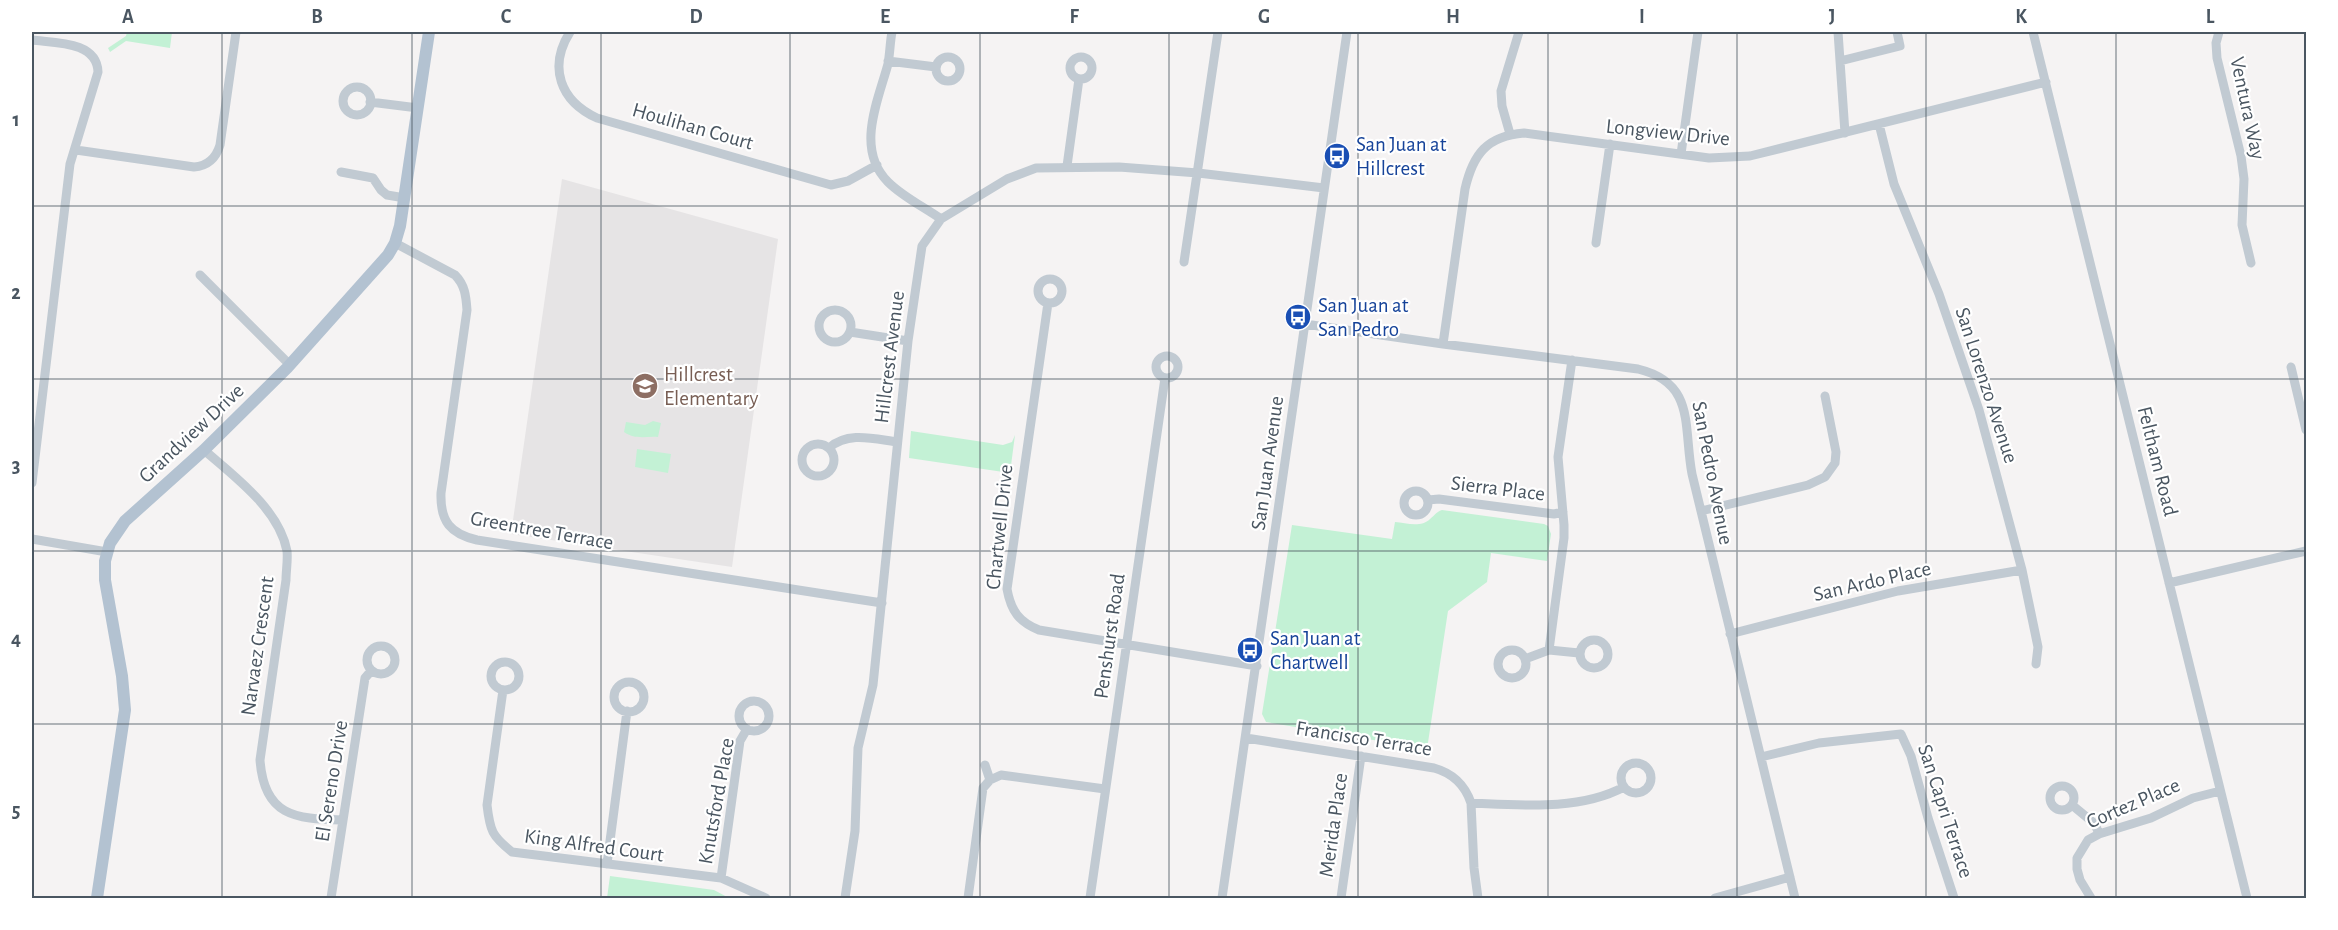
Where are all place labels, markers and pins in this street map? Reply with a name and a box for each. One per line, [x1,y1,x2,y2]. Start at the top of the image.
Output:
place label: San Juan at Hillcrest [1356,134,1447,179]
bus stop icon: San Juan at Hillcrest [1322,141,1352,171]
place label: San Juan at San Pedro [1318,295,1409,340]
bus stop icon: San Juan at San Pedro [1283,302,1313,332]
place label: Hillcrest Elementary [664,364,759,409]
school or university icon: Hillcrest Elementary [630,371,660,401]
place label: San Juan at Chartwell [1270,628,1361,673]
bus stop icon: San Juan at Chartwell [1235,635,1265,665]

